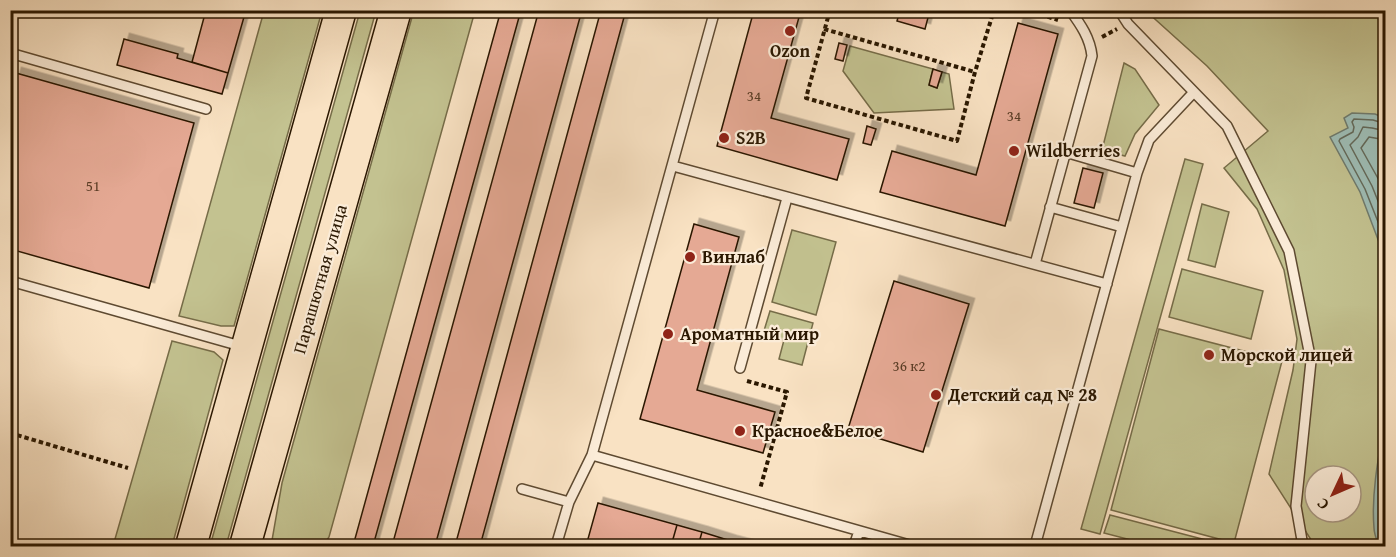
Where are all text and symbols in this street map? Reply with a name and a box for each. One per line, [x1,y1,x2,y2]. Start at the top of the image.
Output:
marker: Ozon [783,24,797,38]
place label: Ozon [770,37,810,64]
house number: 34 [747,85,761,106]
house number: 34 [1007,105,1021,126]
place label: S2B [736,124,766,151]
marker: S2B [717,131,731,145]
place label: Wildberries [1026,137,1120,164]
marker: Wildberries [1007,144,1021,158]
house number: 51 [86,175,100,196]
street label: Парашютная улица [285,200,354,357]
place label: Винлаб [702,243,765,270]
marker: Винлаб [683,250,697,264]
place label: Ароматный мир [680,320,819,347]
marker: Ароматный мир [661,327,675,341]
place label: Морской лицей [1221,341,1353,368]
marker: Морской лицей [1202,348,1216,362]
house number: 36 к2 [893,355,925,376]
place label: Детский сад № 28 [947,381,1097,408]
marker: Детский сад № 28 [929,388,943,402]
place label: Красное&Белое [752,417,883,444]
marker: Красное&Белое [733,424,747,438]
north arrow [1303,464,1363,524]
text: С [1310,493,1334,516]

